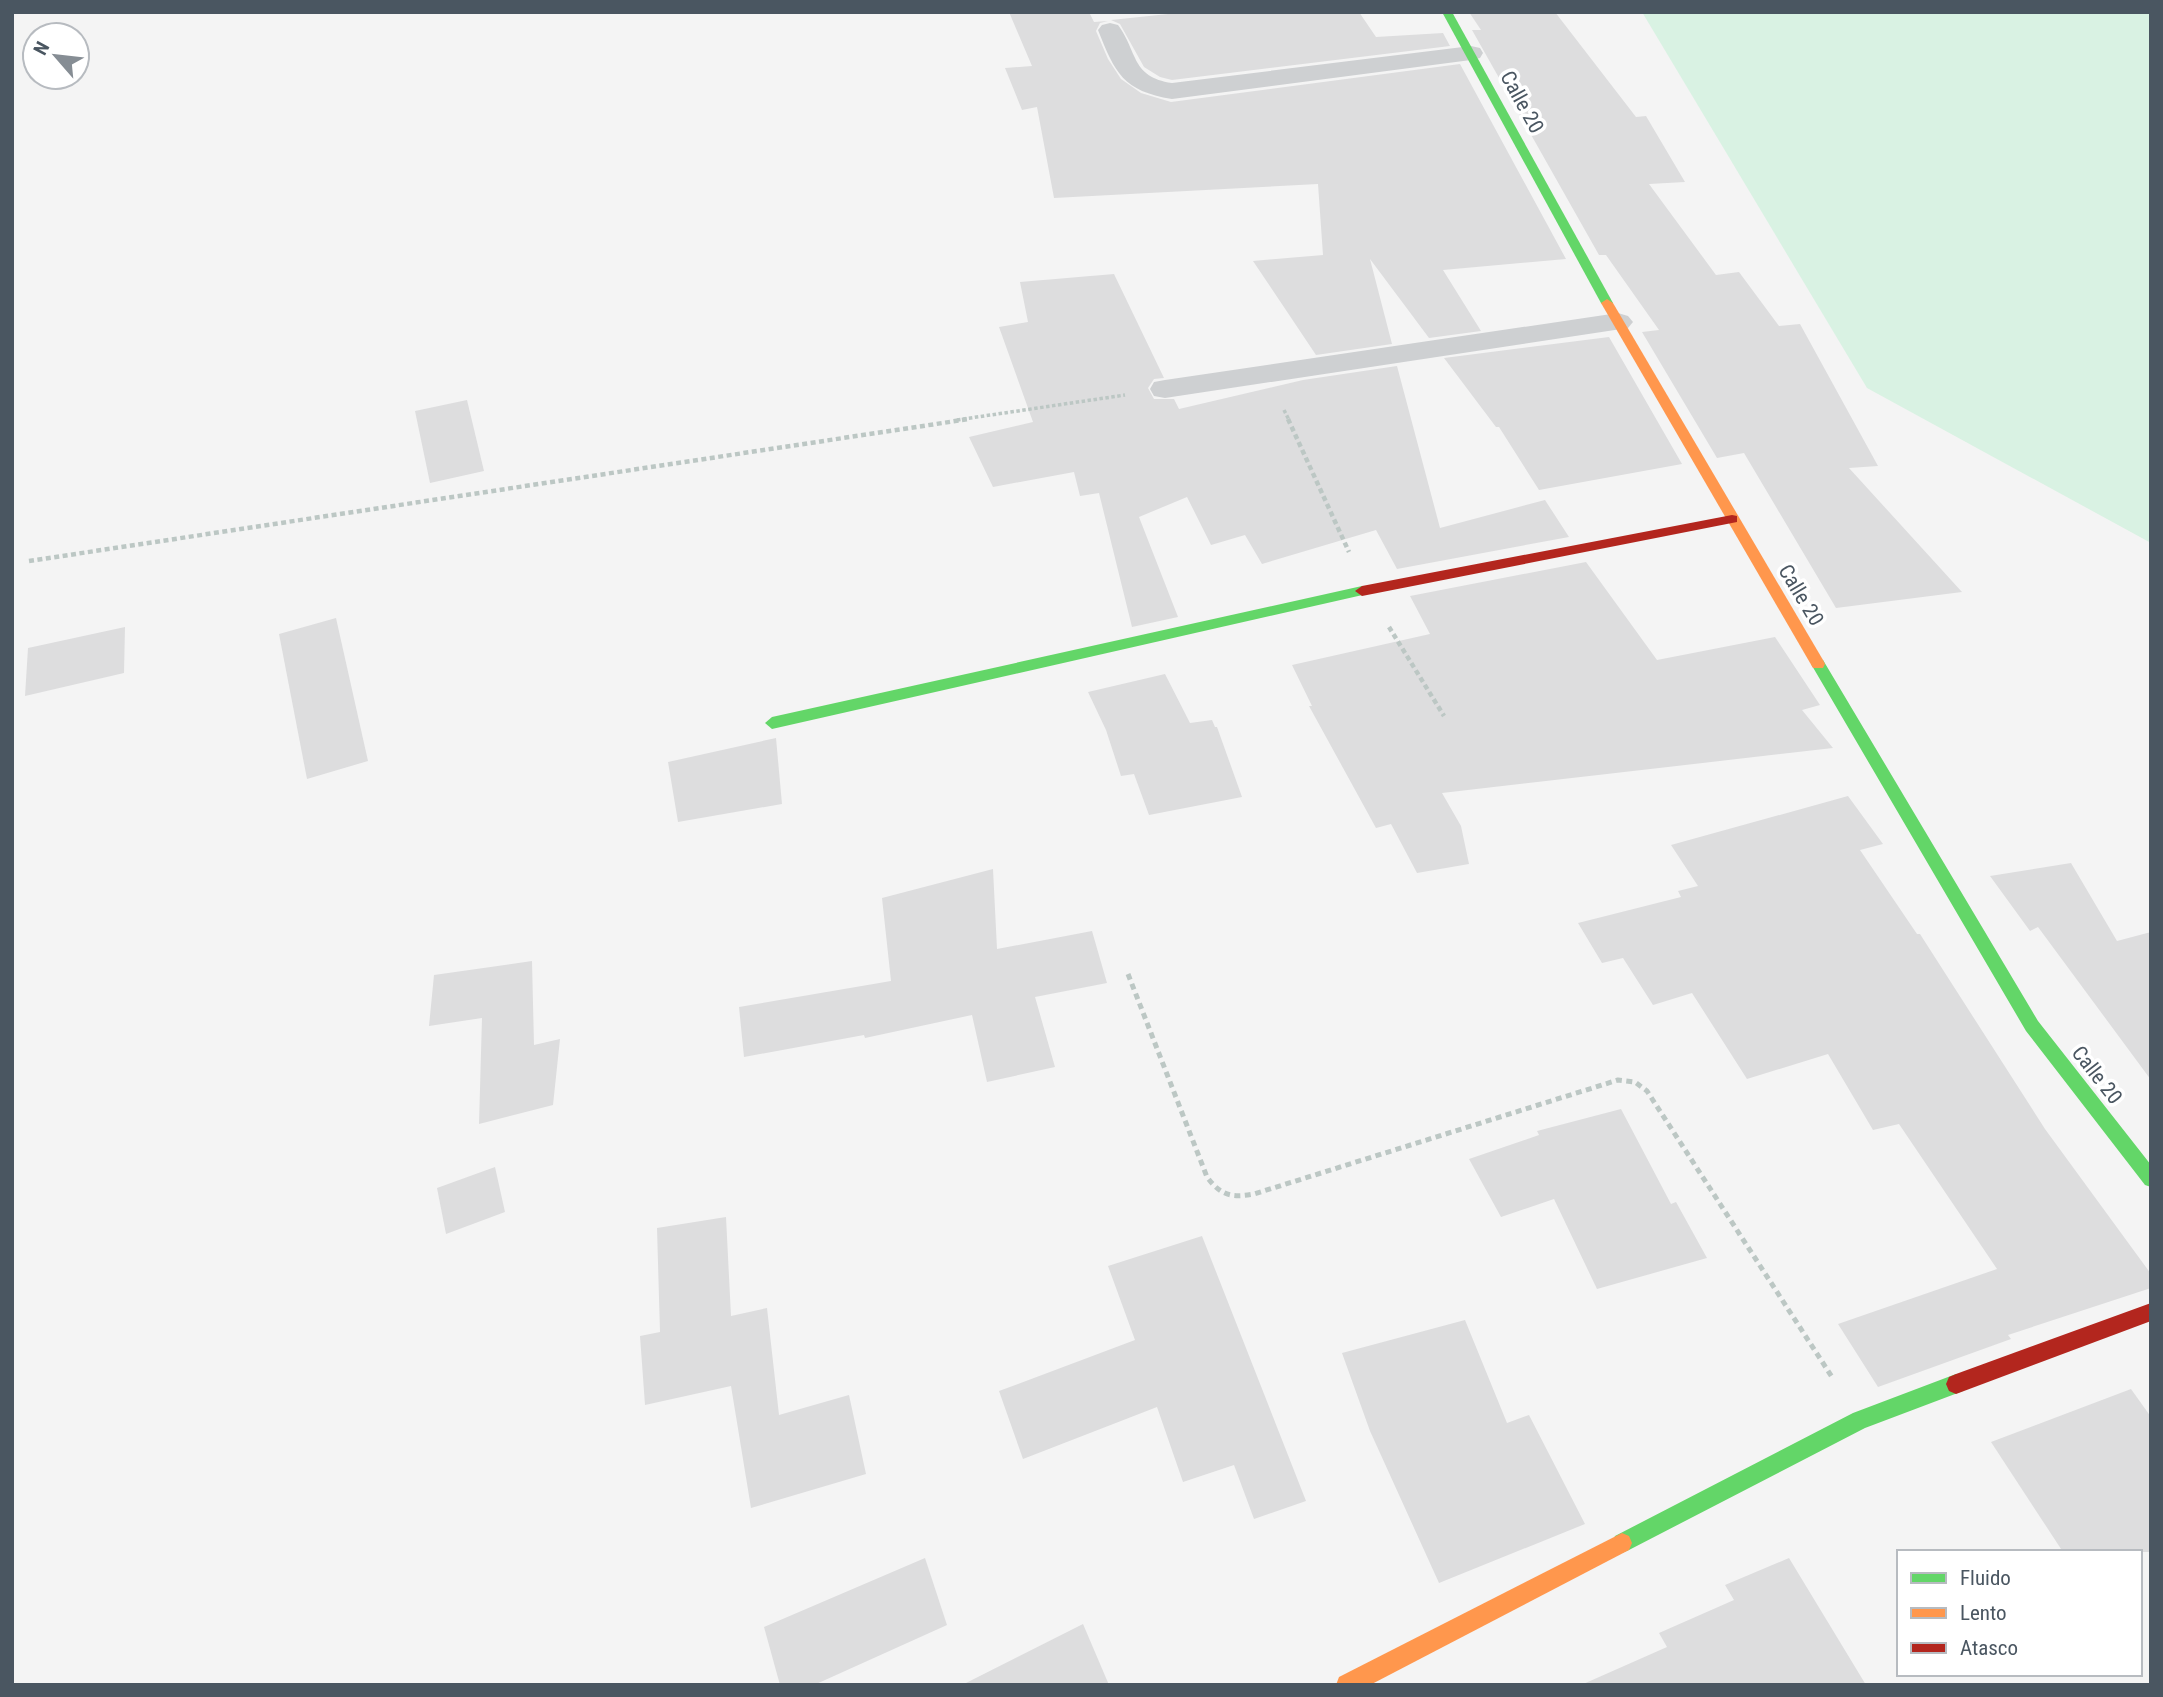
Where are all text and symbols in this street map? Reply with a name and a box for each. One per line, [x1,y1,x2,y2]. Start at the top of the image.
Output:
north arrow [21,21,91,91]
text: N [29,38,54,59]
street label: Calle 20 [1495,67,1549,137]
street label: Calle 20 [1773,560,1829,630]
street label: Calle 20 [2067,1041,2127,1109]
legend [1897,1550,2142,1676]
text: Fluido [1960,1566,2011,1590]
text: Lento [1960,1601,2007,1625]
text: Atasco [1960,1636,2018,1660]

